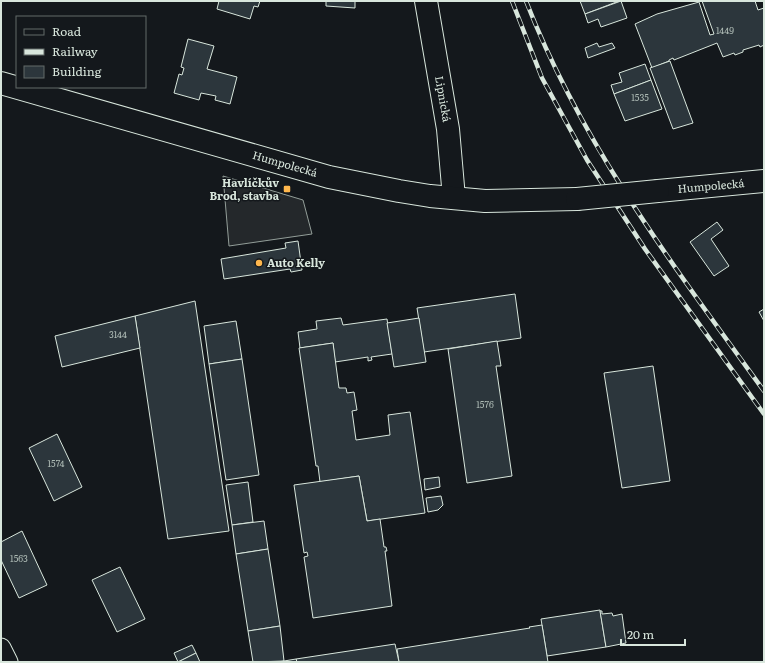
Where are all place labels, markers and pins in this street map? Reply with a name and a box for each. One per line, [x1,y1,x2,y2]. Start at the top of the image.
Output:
place label: Havlíčkův Brod, stavba [209,174,280,203]
marker: Havlíčkův Brod, stavba [282,184,292,194]
place label: Auto Kelly [267,254,325,270]
marker: Auto Kelly [254,258,264,268]

